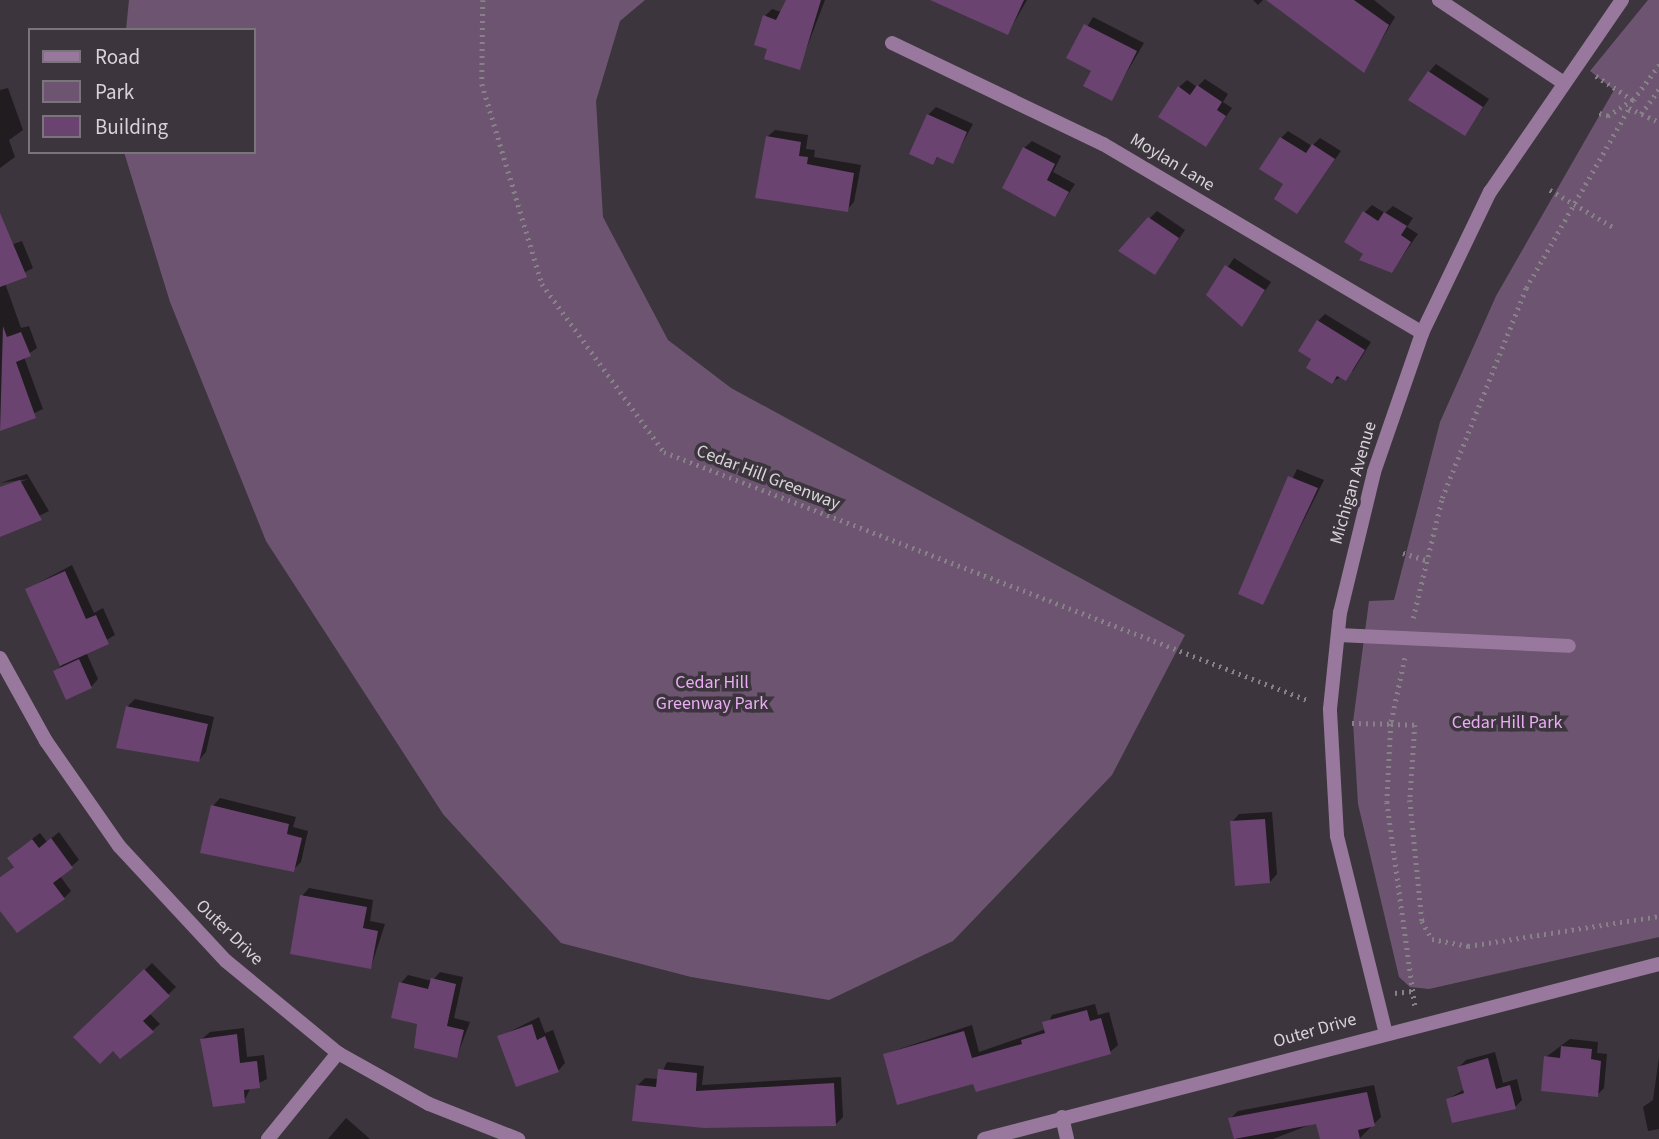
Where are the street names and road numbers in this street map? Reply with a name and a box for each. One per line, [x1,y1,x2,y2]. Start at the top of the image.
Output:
street label: Moylan Lane [1126,129,1218,197]
street label: Michigan Avenue [1326,419,1382,547]
street label: Cedar Hill Greenway [693,441,843,515]
street label: Outer Drive [191,896,267,970]
street label: Outer Drive [1271,1009,1359,1053]

